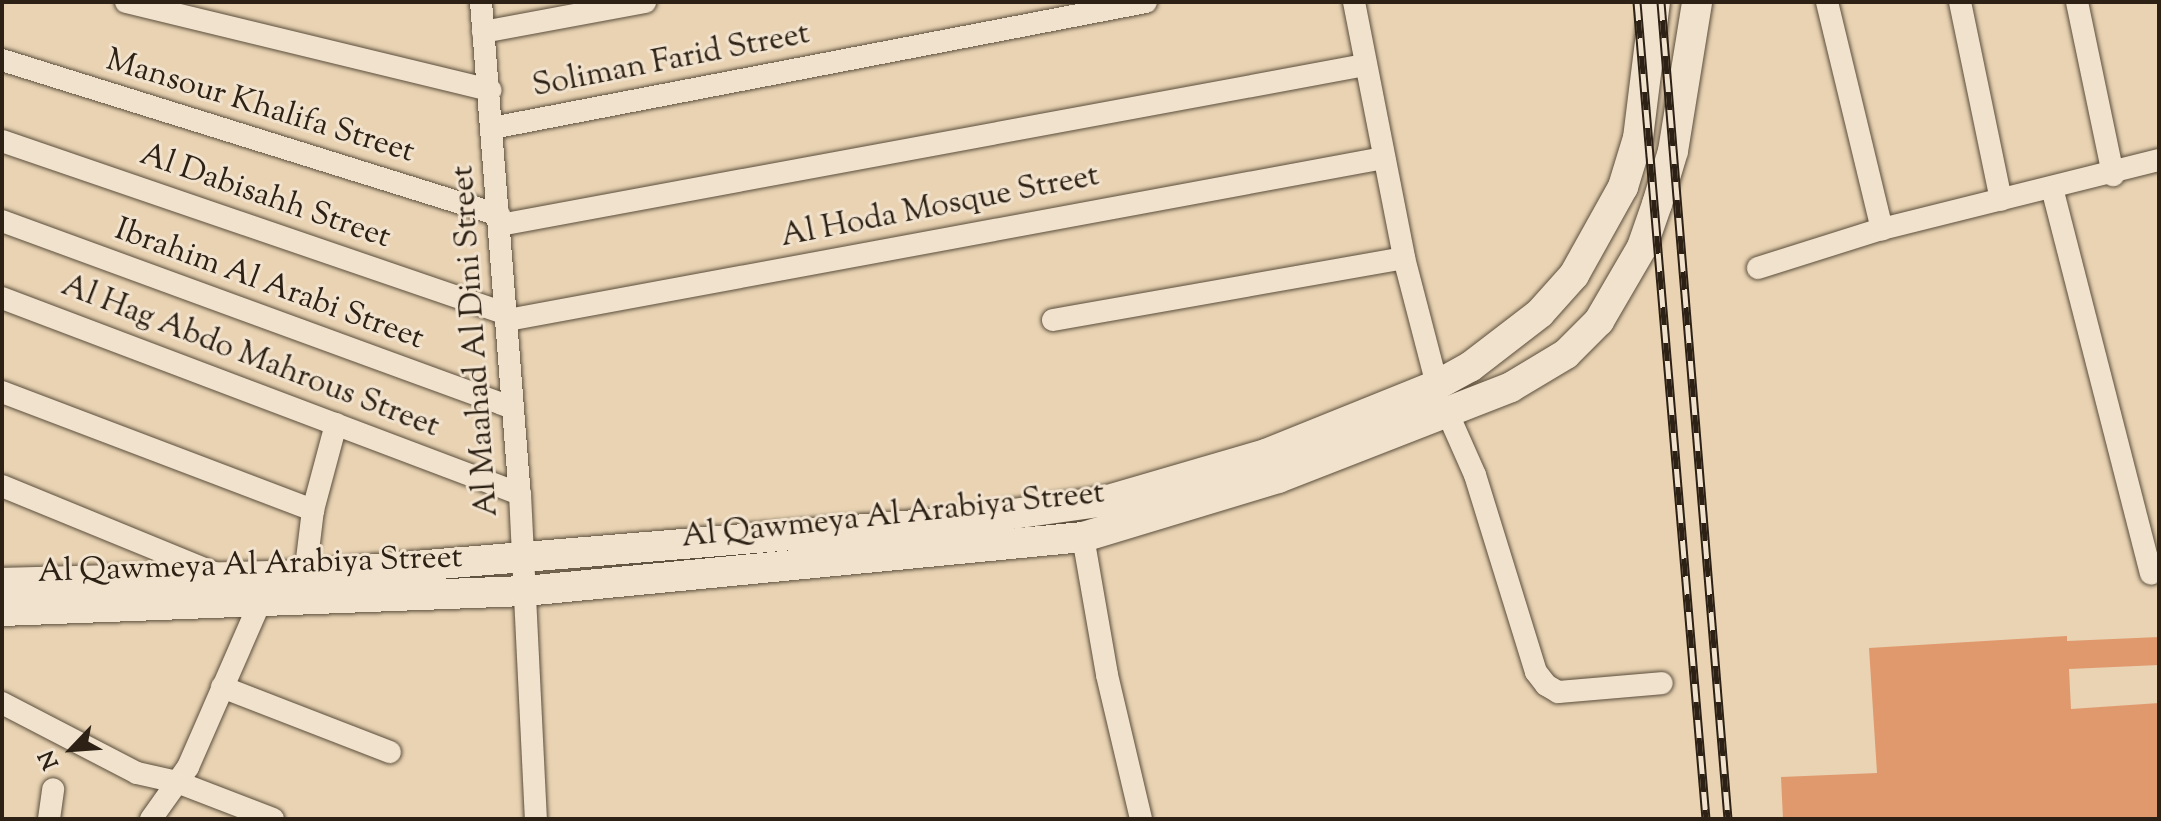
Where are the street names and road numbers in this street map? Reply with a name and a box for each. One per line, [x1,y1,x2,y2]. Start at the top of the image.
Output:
street label: Soliman Farid Street [529,15,813,107]
street label: Mansour Khalifa Street [101,42,419,172]
street label: Al Dabisahh Street [135,136,395,258]
street label: Al Hoda Mosque Street [778,157,1102,257]
street label: Al Maahad Al Dini Street [445,164,507,518]
street label: Ibrahim Al Arabi Street [109,211,429,359]
street label: Al Hag Abdo Mahrous Street [56,267,444,447]
street label: Al Qawmeya Al Arabiya Street [680,475,1106,557]
street label: Al Qawmeya Al Arabiya Street [37,539,463,593]

